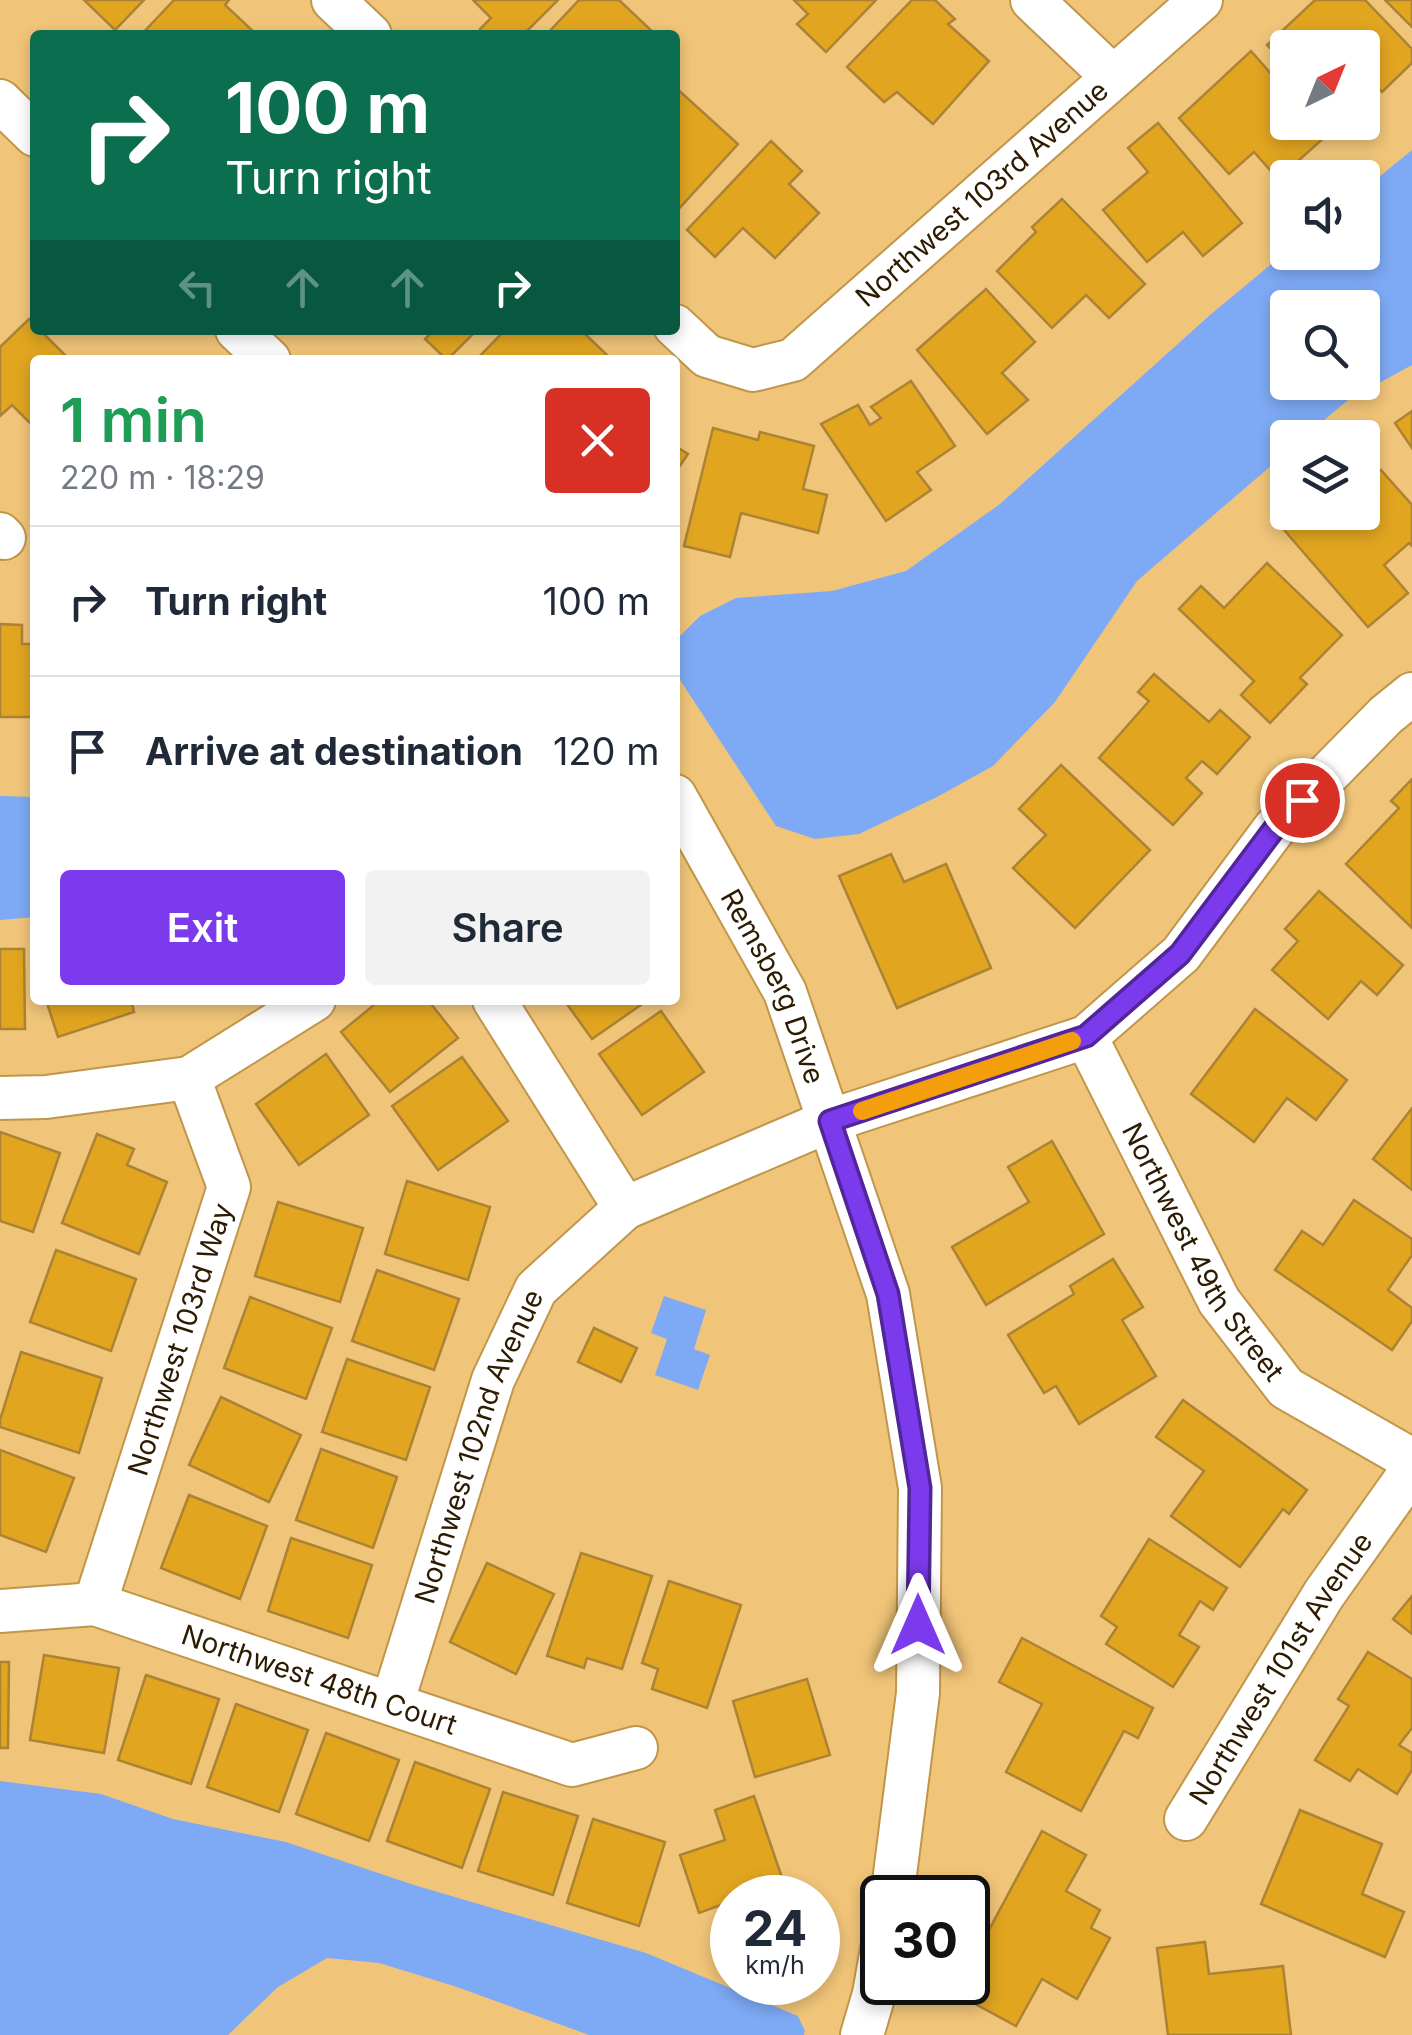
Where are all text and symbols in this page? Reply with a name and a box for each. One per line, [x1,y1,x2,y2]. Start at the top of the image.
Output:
north arrow [1270,30,1380,140]
map controls [1270,30,1380,530]
text: 100 m [225,65,430,150]
icon: right [60,70,190,200]
street label: Northwest 103rd Avenue [849,73,1115,314]
text: Turn right [225,150,432,205]
button: sound [1270,160,1380,270]
icon: left [170,260,225,315]
icon: ahead [275,260,330,315]
icon: ahead [380,260,435,315]
icon: right [485,260,540,315]
button: search [1270,290,1380,400]
text: 1 min [60,384,207,456]
button: close [545,388,650,493]
button: layers [1270,420,1380,530]
text: 220 m · 18:29 [60,458,265,497]
icon: right [60,574,115,629]
text: Turn right [145,578,327,624]
text: 100 m [543,578,650,624]
icon: arrive [60,724,115,779]
text: Arrive at destination [145,728,523,774]
text: 120 m [553,728,659,774]
pin [1260,758,1345,843]
icon: arrive [1275,773,1330,828]
button: Exit [60,870,345,985]
button: Share [365,870,650,985]
street label: Remsberg Drive [714,883,832,1088]
street label: Northwest 49th Street [1115,1117,1291,1388]
street label: Northwest 103rd Way [120,1199,240,1480]
street label: Northwest 102nd Avenue [407,1284,550,1608]
street label: Northwest 101st Avenue [1182,1525,1380,1811]
position arrow [866,1573,970,1677]
street label: Northwest 48th Court [177,1618,461,1742]
speed limit sign: 30 [860,1875,990,2005]
text: 24 [743,1898,807,1958]
text: km/h [745,1950,805,1980]

